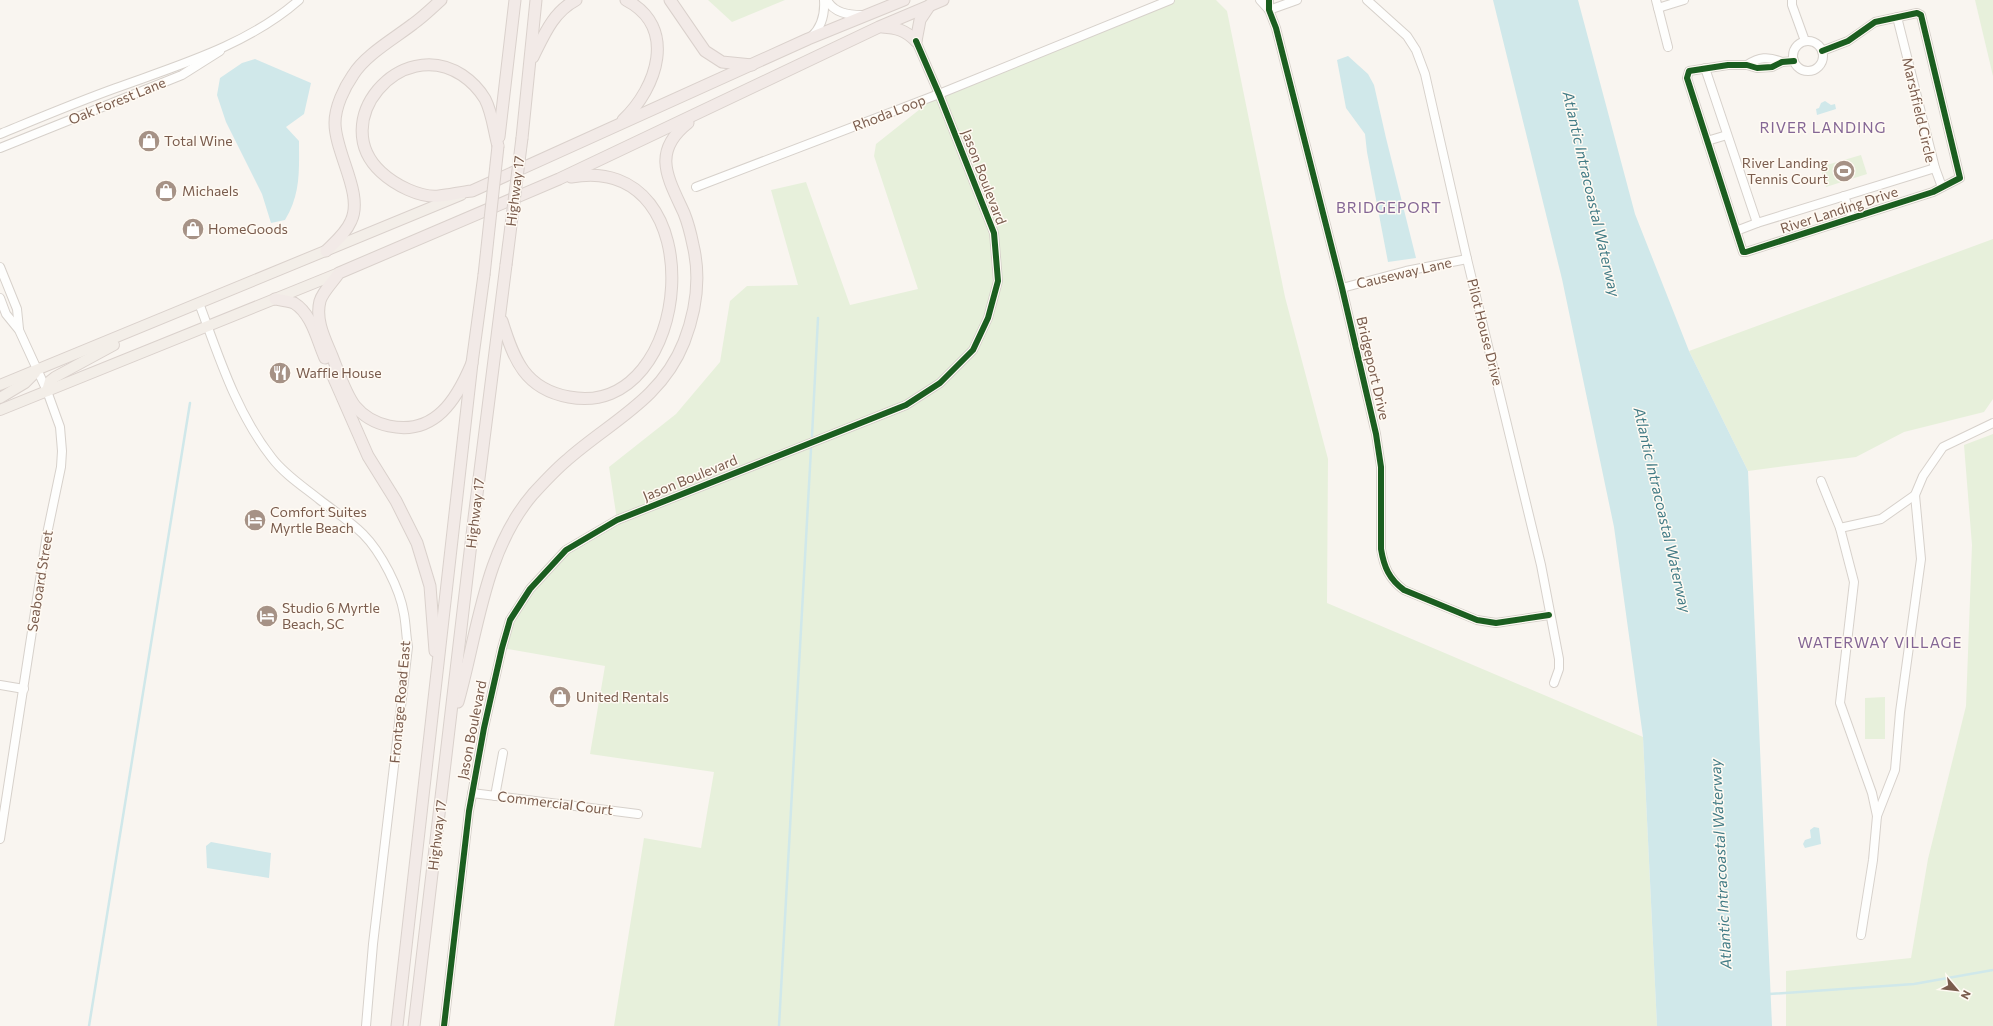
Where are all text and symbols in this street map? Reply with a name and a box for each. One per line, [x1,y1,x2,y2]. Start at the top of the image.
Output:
street label: Marshfield Circle [1899,56,1940,164]
street label: Oak Forest Lane [66,73,168,128]
water label: Atlantic Intracoastal Waterway [1559,88,1625,299]
street label: Rhoda Loop [850,91,928,134]
district label: RIVER LANDING [1759,118,1887,136]
street label: Jason Boulevard [959,127,1010,227]
shop icon: Total Wine [136,128,162,154]
place label: Total Wine [164,132,233,149]
place label: River Landing Tennis Court [1742,154,1828,187]
street label: Highway 17 [502,155,527,227]
sports icon: River Landing Tennis Court [1831,158,1857,184]
shop icon: Michaels [153,178,179,204]
place label: Michaels [182,182,239,199]
street label: River Landing Drive [1778,182,1900,237]
district label: BRIDGEPORT [1336,198,1442,216]
shop icon: HomeGoods [180,216,206,242]
place label: HomeGoods [208,220,288,237]
street label: Causeway Lane [1355,253,1453,292]
street label: Pilot House Drive [1464,277,1507,387]
street label: Bridgeport Drive [1353,315,1394,421]
restaurant icon: Waffle House [267,360,293,386]
place label: Waffle House [296,364,382,381]
water label: Atlantic Intracoastal Waterway [1630,404,1696,615]
street label: Jason Boulevard [640,451,740,504]
street label: Highway 17 [462,477,487,549]
place label: Comfort Suites Myrtle Beach [270,503,367,536]
hotel icon: Comfort Suites Myrtle Beach [242,507,268,533]
street label: Seaboard Street [23,529,56,633]
place label: Studio 6 Myrtle Beach, SC [282,599,380,632]
hotel icon: Studio 6 Myrtle Beach, SC [254,603,280,629]
district label: WATERWAY VILLAGE [1798,633,1962,651]
street label: Frontage Road East [386,640,413,764]
street label: Jason Boulevard [454,679,489,781]
shop icon: United Rentals [547,684,573,710]
place label: United Rentals [576,688,669,705]
water label: Atlantic Intracoastal Waterway [1705,757,1735,970]
street label: Commercial Court [496,787,614,818]
street label: Highway 17 [424,799,449,871]
north arrow [1937,970,1977,1010]
text: N [1959,988,1974,1002]

